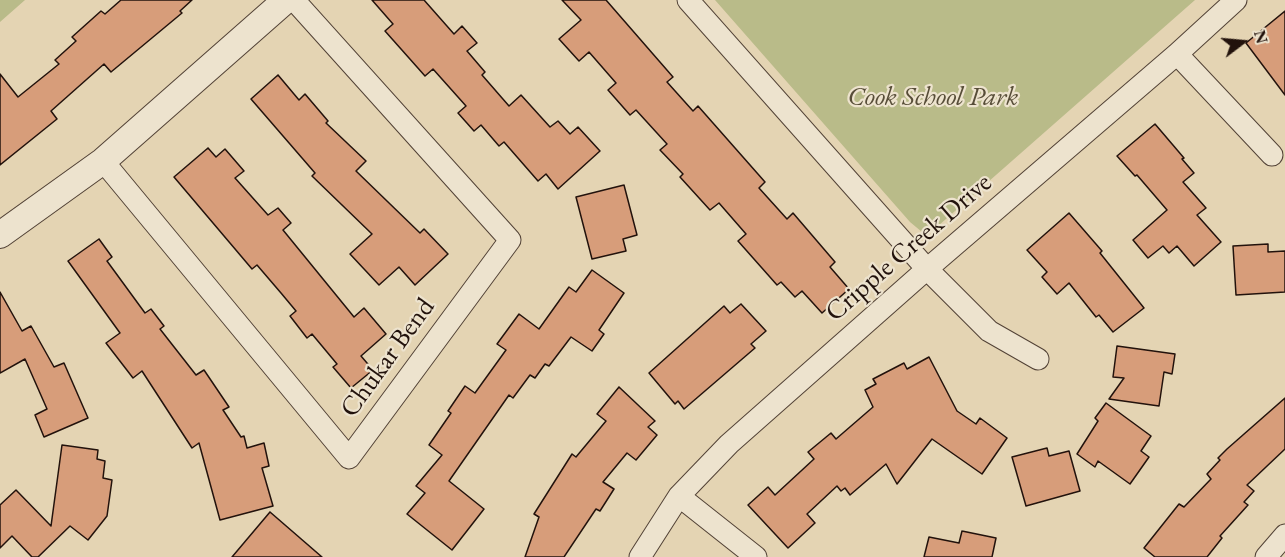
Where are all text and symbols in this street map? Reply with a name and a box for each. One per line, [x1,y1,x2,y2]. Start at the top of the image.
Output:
north arrow [1213,12,1273,72]
text: N [1249,28,1273,46]
park label: Cook School Park [848,82,1018,114]
street label: Cripple Creek Drive [819,167,999,329]
street label: Chukar Bend [334,292,442,424]

